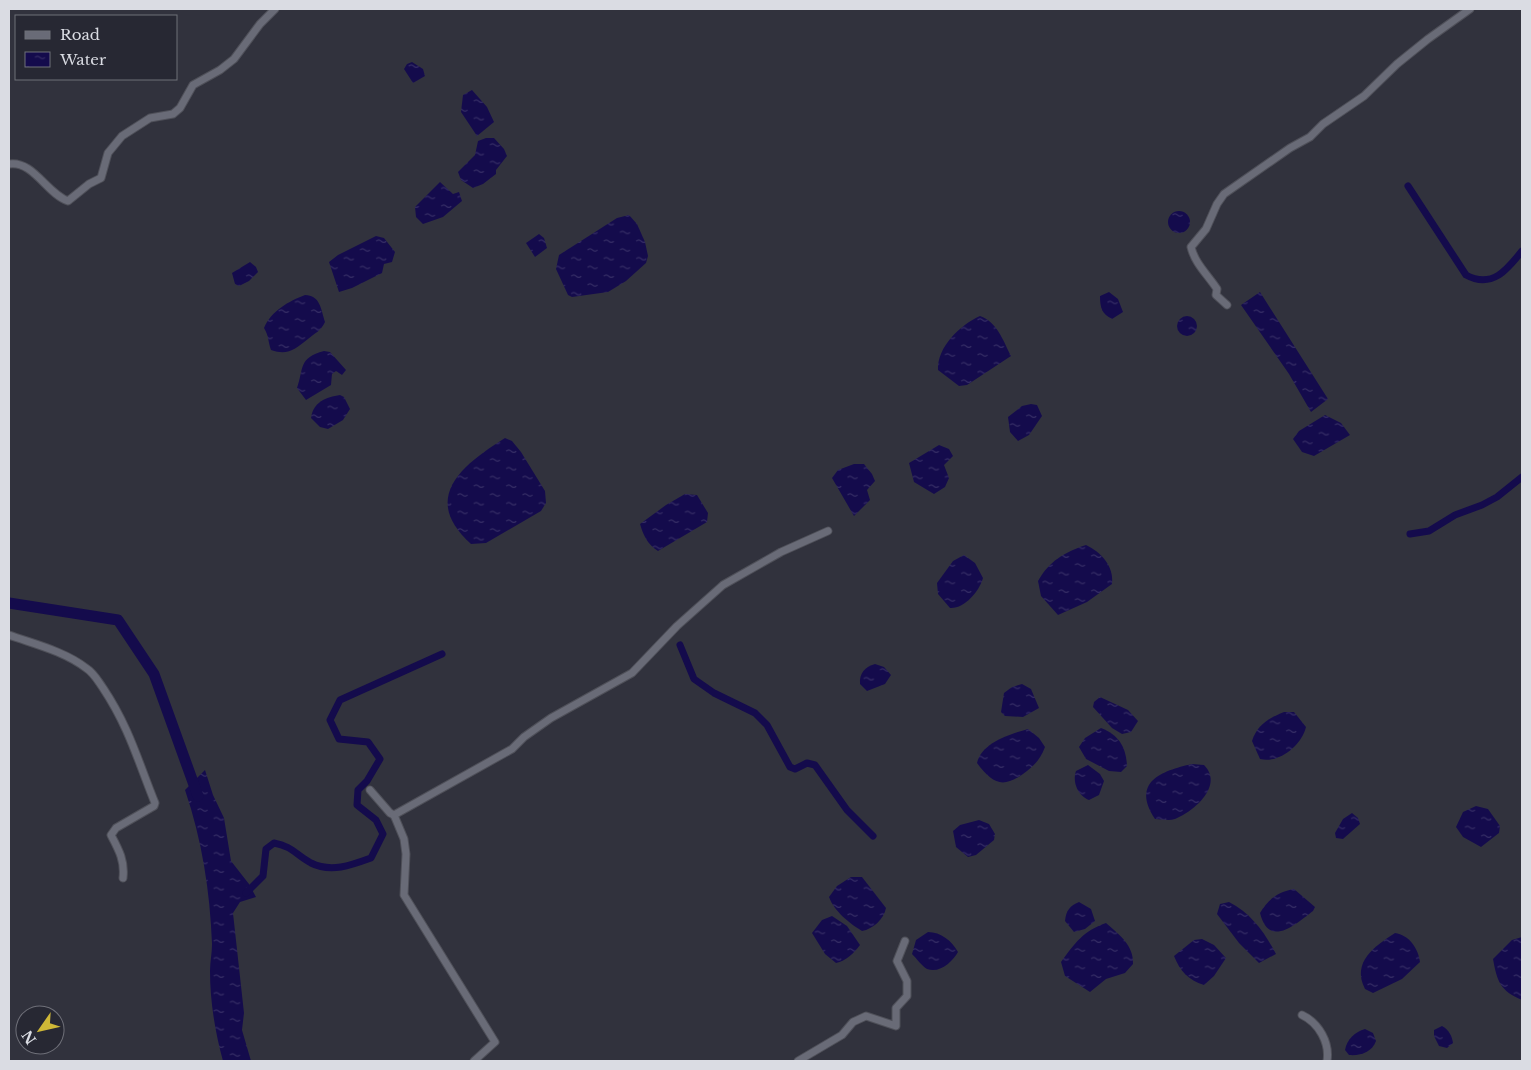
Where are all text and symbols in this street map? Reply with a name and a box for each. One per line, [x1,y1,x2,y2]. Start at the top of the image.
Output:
legend [15,15,178,80]
text: Road [60,25,100,44]
text: Water [59,50,107,69]
north arrow [15,1005,65,1055]
text: N [18,1027,40,1048]

